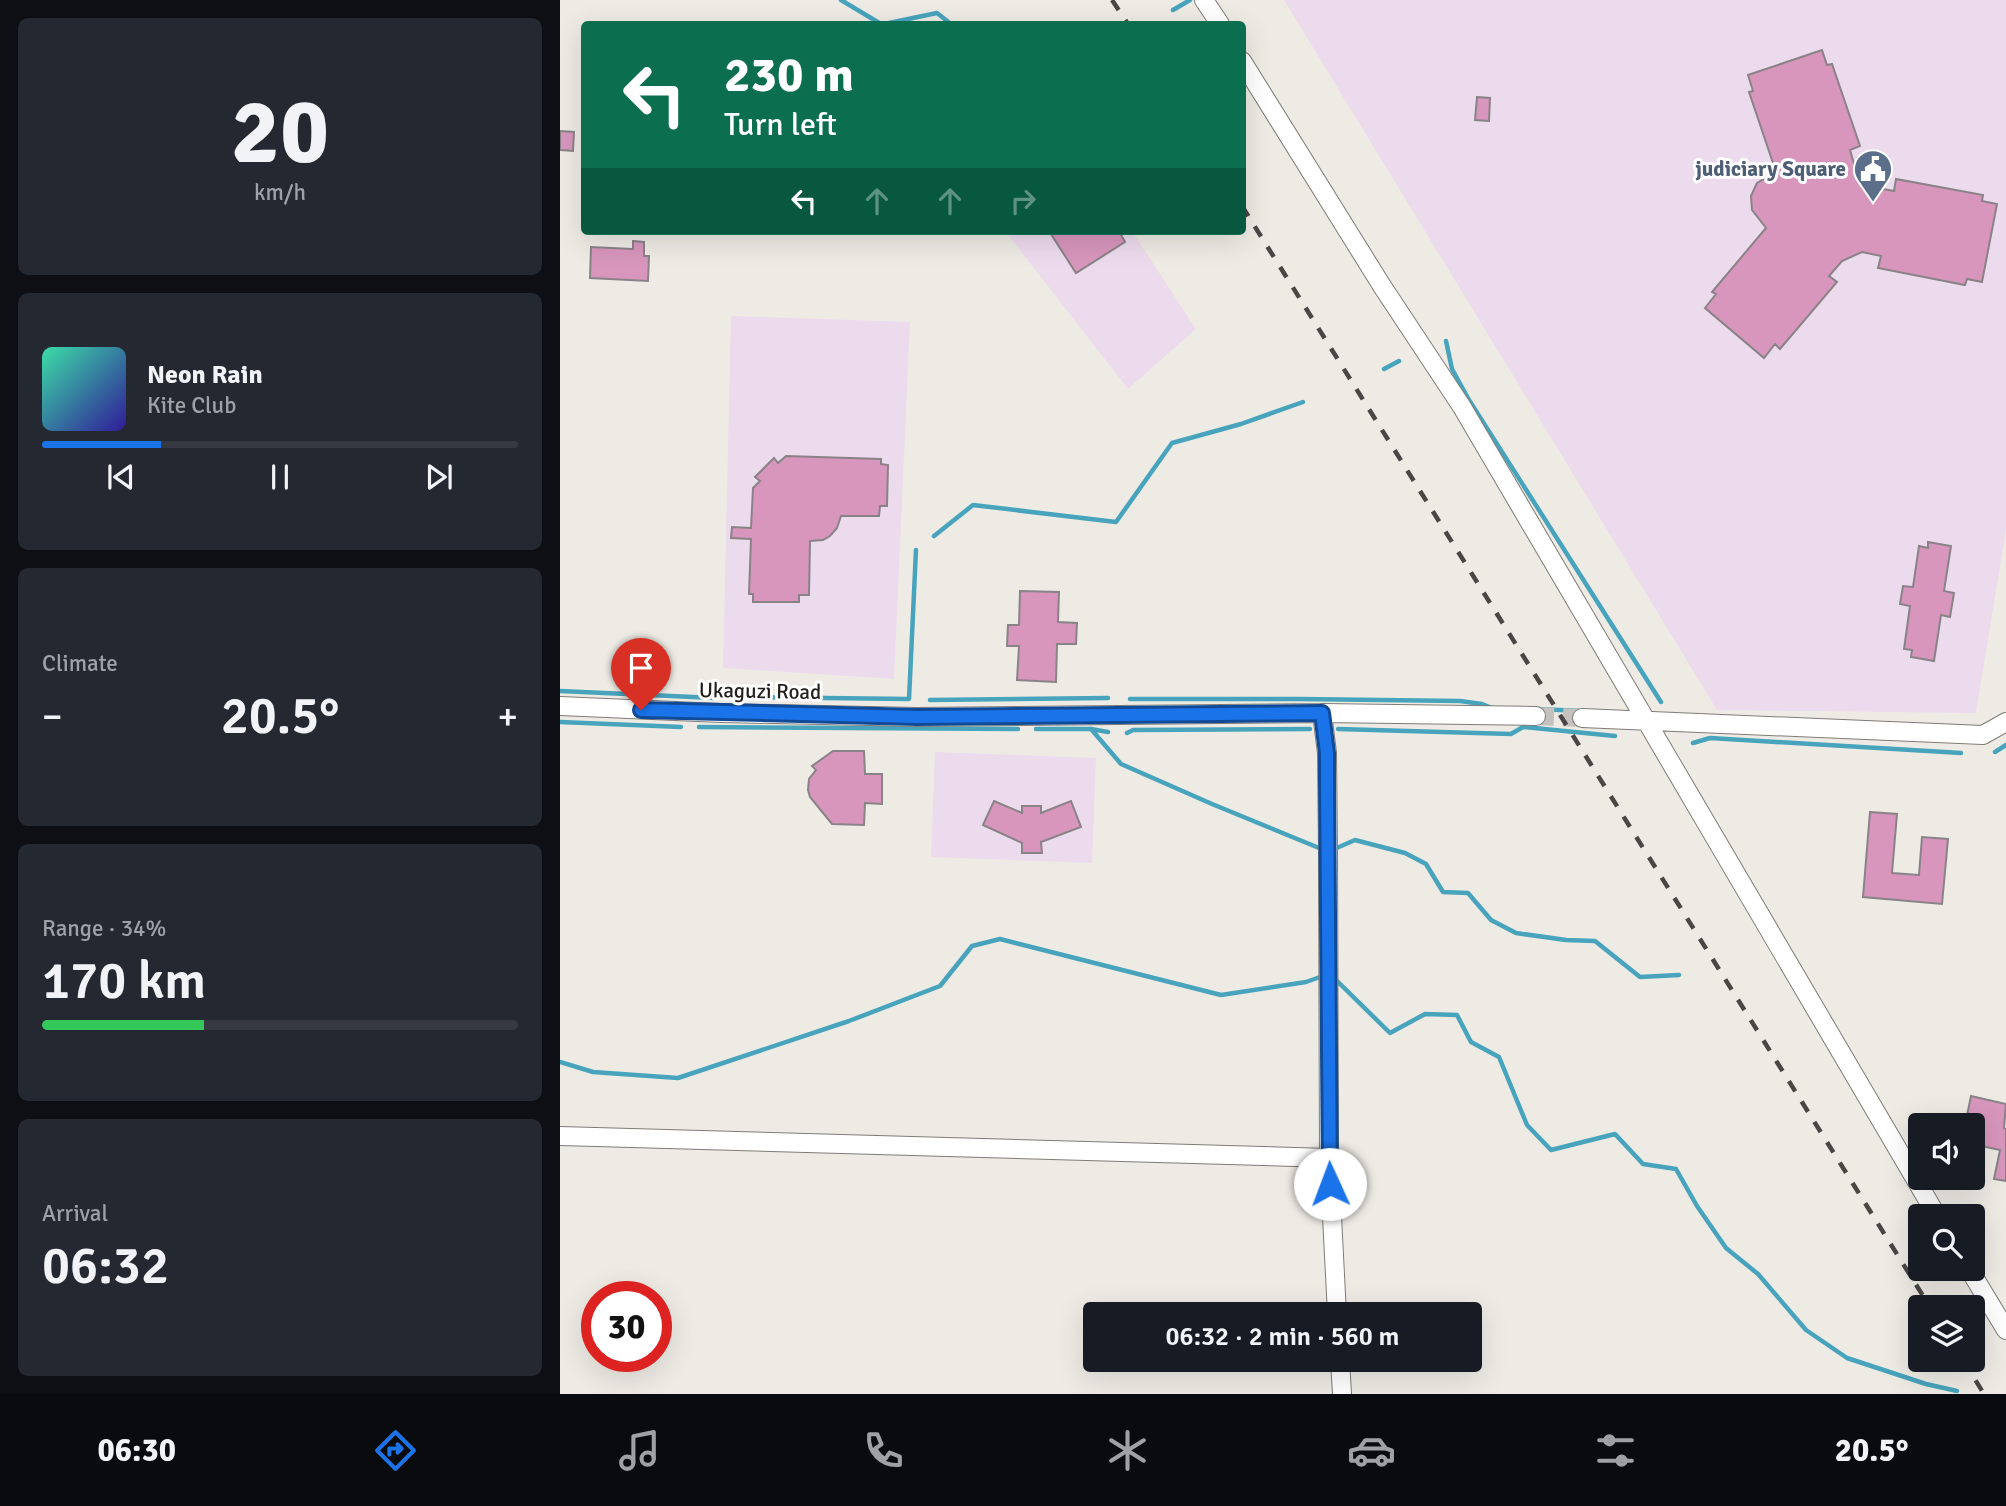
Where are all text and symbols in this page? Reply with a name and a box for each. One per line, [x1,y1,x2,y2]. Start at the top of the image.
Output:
text: 230 m [724,45,854,105]
icon: left [609,49,700,140]
text: 20 [231,76,329,189]
text: Turn left [724,105,837,144]
public building icon: judiciary Square [1852,148,1894,203]
place label: judiciary Square [1695,156,1846,182]
text: km/h [254,178,306,207]
icon: left [785,182,823,220]
icon: ahead [858,182,896,220]
icon: ahead [931,182,969,220]
icon: right [1004,182,1042,220]
text: Neon Rain [147,359,263,391]
text: Kite Club [147,391,236,420]
icon: previous [102,458,140,496]
icon: pause [261,458,299,496]
icon: next [420,458,458,496]
pin [611,638,671,710]
text: Climate [42,649,118,678]
icon: arrive [622,649,660,687]
street label: Ukaguzi Road [699,677,821,705]
text: 20.5° [221,684,339,748]
text: − [42,693,63,740]
text: + [497,693,518,740]
text: Range · 34% [42,914,166,943]
text: 170 km [42,949,206,1013]
map controls [1908,1113,1985,1372]
button: sound [1908,1113,1985,1190]
position arrow [1293,1147,1367,1221]
text: Arrival [42,1199,108,1228]
button: search [1908,1204,1985,1281]
text: 06:32 [42,1234,169,1298]
speed limit sign: 30 [581,1281,672,1372]
button: layers [1908,1295,1985,1372]
text: 06:32 · 2 min · 560 m [1166,1321,1399,1353]
icon: directions [371,1426,420,1475]
icon: music [615,1426,664,1475]
icon: phone [859,1426,908,1475]
icon: climate [1103,1426,1152,1475]
icon: car [1347,1426,1396,1475]
icon: filters [1591,1426,1640,1475]
text: 06:30 [97,1431,176,1470]
text: 20.5° [1835,1431,1909,1470]

